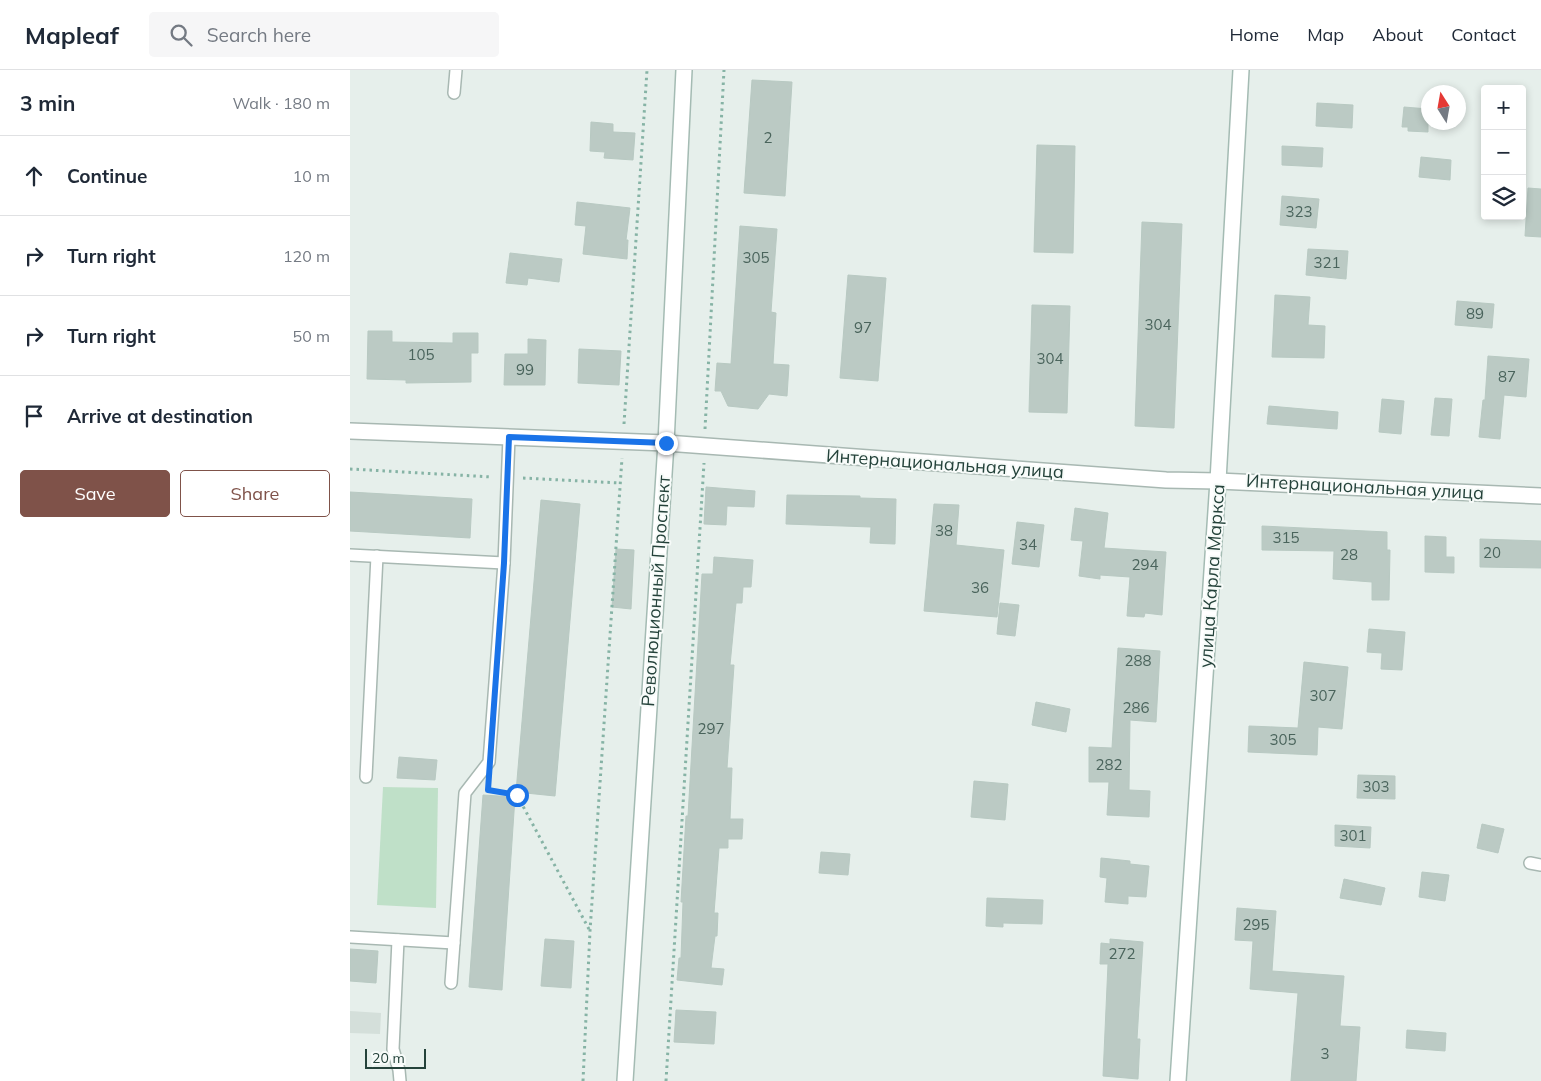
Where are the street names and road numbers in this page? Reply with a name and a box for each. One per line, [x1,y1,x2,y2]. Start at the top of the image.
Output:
street label: Интернациональная улица [825,444,1065,483]
street label: Интернациональная улица [1245,469,1485,504]
street label: Революционный Проспект [636,474,675,707]
street label: улица Карла Маркса [1194,483,1229,669]

